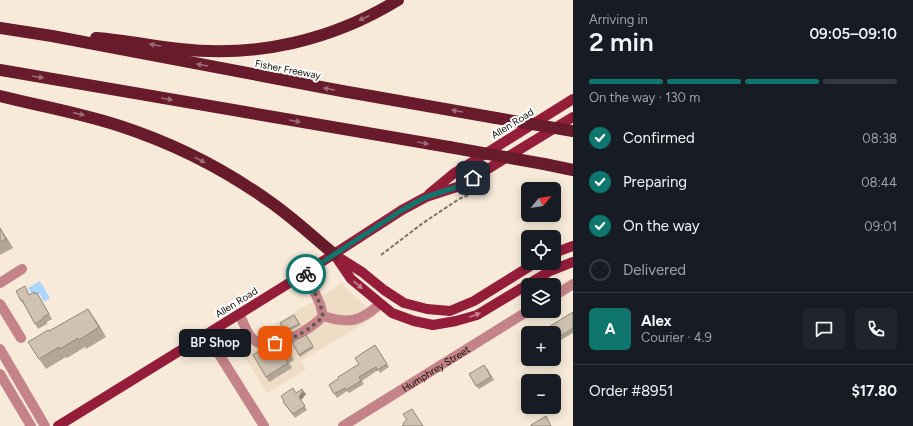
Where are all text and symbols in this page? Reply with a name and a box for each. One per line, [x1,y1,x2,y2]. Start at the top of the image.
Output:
text: Arriving in [589,12,648,27]
one-way arrow [358,15,370,21]
text: 09:05–09:10 [809,25,897,43]
text: 2 min [589,26,654,58]
one-way arrow [149,42,161,48]
street label: Fisher Freeway [254,57,323,82]
one-way arrow [195,61,208,67]
one-way arrow [32,74,45,80]
one-way arrow [323,86,335,92]
text: On the way · 130 m [589,90,700,105]
one-way arrow [160,96,173,102]
street label: Allen Road [489,105,536,142]
one-way arrow [451,108,463,114]
one-way arrow [73,112,85,118]
one-way arrow [289,118,301,124]
icon: check [589,127,611,149]
text: Confirmed [623,129,695,147]
text: 08:38 [862,131,897,146]
one-way arrow [417,140,429,146]
one-way arrow [195,157,206,163]
pin [456,161,490,195]
icon: home [462,167,484,189]
icon: check [589,171,611,193]
text: Preparing [623,173,687,191]
text: 08:44 [861,175,897,190]
north arrow [521,182,561,222]
map controls [521,182,561,414]
icon: check [589,215,611,237]
text: On the way [623,217,700,235]
text: 09:01 [864,219,897,234]
button: locate [521,230,561,270]
courier [286,254,326,294]
text: Delivered [623,261,686,279]
icon: bike [295,263,317,285]
button: layers [521,278,561,318]
one-way arrow [353,280,364,289]
street label: Allen Road [213,284,260,321]
button: chat [803,308,845,350]
button: phone [855,308,897,350]
one-way arrow [469,312,481,318]
text: Alex [641,312,671,330]
text: A [605,320,615,338]
pin [258,326,292,360]
button: + [521,326,561,366]
callout: BP Shop [179,329,251,357]
text: Courier · 4.9 [641,330,712,345]
icon: bag [264,332,286,354]
text: BP Shop [190,335,240,350]
street label: Humphrey Street [399,343,472,395]
button: − [521,374,561,414]
text: Order #8951 [589,382,673,400]
text: $17.80 [851,382,897,400]

